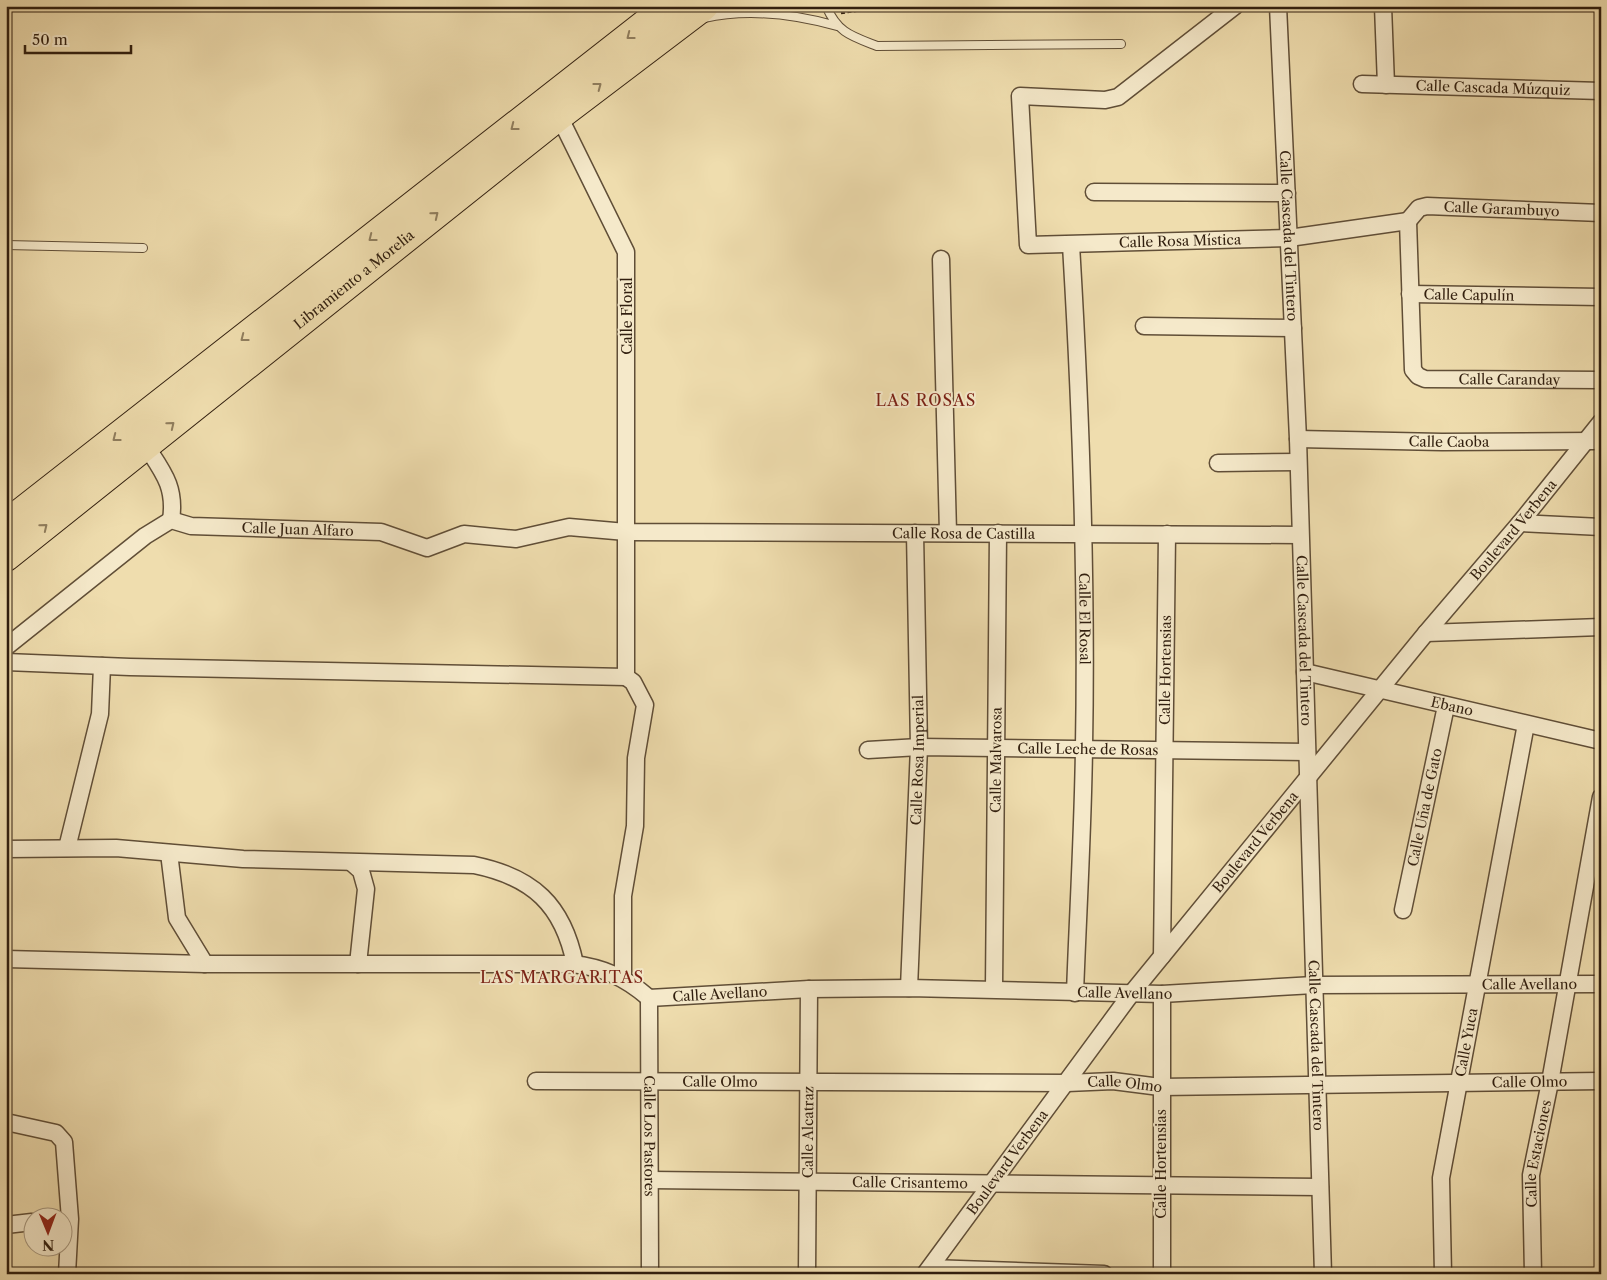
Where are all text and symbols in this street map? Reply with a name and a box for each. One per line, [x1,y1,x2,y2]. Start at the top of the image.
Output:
scale bar [25,22,131,54]
text: 50 m [32,30,68,49]
one-way arrow [627,31,636,39]
street label: Calle Cascada Múzquiz [1415,77,1571,99]
one-way arrow [592,84,601,92]
one-way arrow [511,122,520,130]
street label: Calle Cascada del Tintero [1276,150,1302,322]
street label: Calle Garambuyo [1443,198,1560,220]
one-way arrow [429,212,438,220]
street label: Libramiento a Morelia [290,226,418,333]
street label: Calle Rosa Mística [1119,230,1242,252]
one-way arrow [369,233,378,241]
street label: Calle Floral [618,277,636,355]
street label: Calle Capulín [1423,285,1515,305]
one-way arrow [241,333,250,341]
street label: Calle Caranday [1459,370,1561,389]
district label: LAS ROSAS [876,390,976,410]
one-way arrow [165,423,174,431]
street label: Calle Caoba [1408,432,1490,451]
one-way arrow [113,433,122,441]
street label: Boulevard Verbena [1466,475,1561,584]
street label: Calle Juan Alfaro [241,519,354,540]
one-way arrow [39,523,48,532]
street label: Calle Rosa de Castilla [892,524,1036,543]
street label: Calle Cascada del Tintero [1292,555,1316,726]
street label: Calle El Rosal [1075,573,1094,665]
street label: Calle Hortensias [1156,615,1175,725]
street label: Ebano [1429,693,1475,720]
street label: Calle Rosa Imperial [907,695,928,826]
street label: Calle Malvarosa [987,706,1005,813]
street label: Calle Leche de Rosas [1017,739,1159,759]
street label: Calle Uña de Gato [1403,746,1446,868]
street label: Boulevard Verbena [1208,787,1302,896]
street label: Calle Cascada del Tintero [1305,960,1328,1131]
district label: LAS MARGARITAS [480,967,644,987]
street label: Calle Avellano [1482,975,1577,993]
street label: Calle Avellano [672,982,768,1006]
street label: Calle Avellano [1077,983,1173,1003]
street label: Calle Yuca [1451,1006,1482,1078]
street label: Calle Olmo [1087,1072,1163,1096]
street label: Calle Olmo [1492,1072,1567,1091]
street label: Calle Olmo [682,1073,758,1091]
street label: Calle Los Pastores [640,1075,659,1197]
street label: Calle Alcatraz [799,1086,817,1178]
street label: Calle Estaciones [1522,1098,1555,1208]
street label: Boulevard Verbena [963,1106,1052,1218]
street label: Calle Hortensias [1152,1109,1170,1219]
street label: Calle Crisantemo [852,1173,968,1192]
north arrow [22,1208,72,1258]
text: N [42,1236,54,1254]

